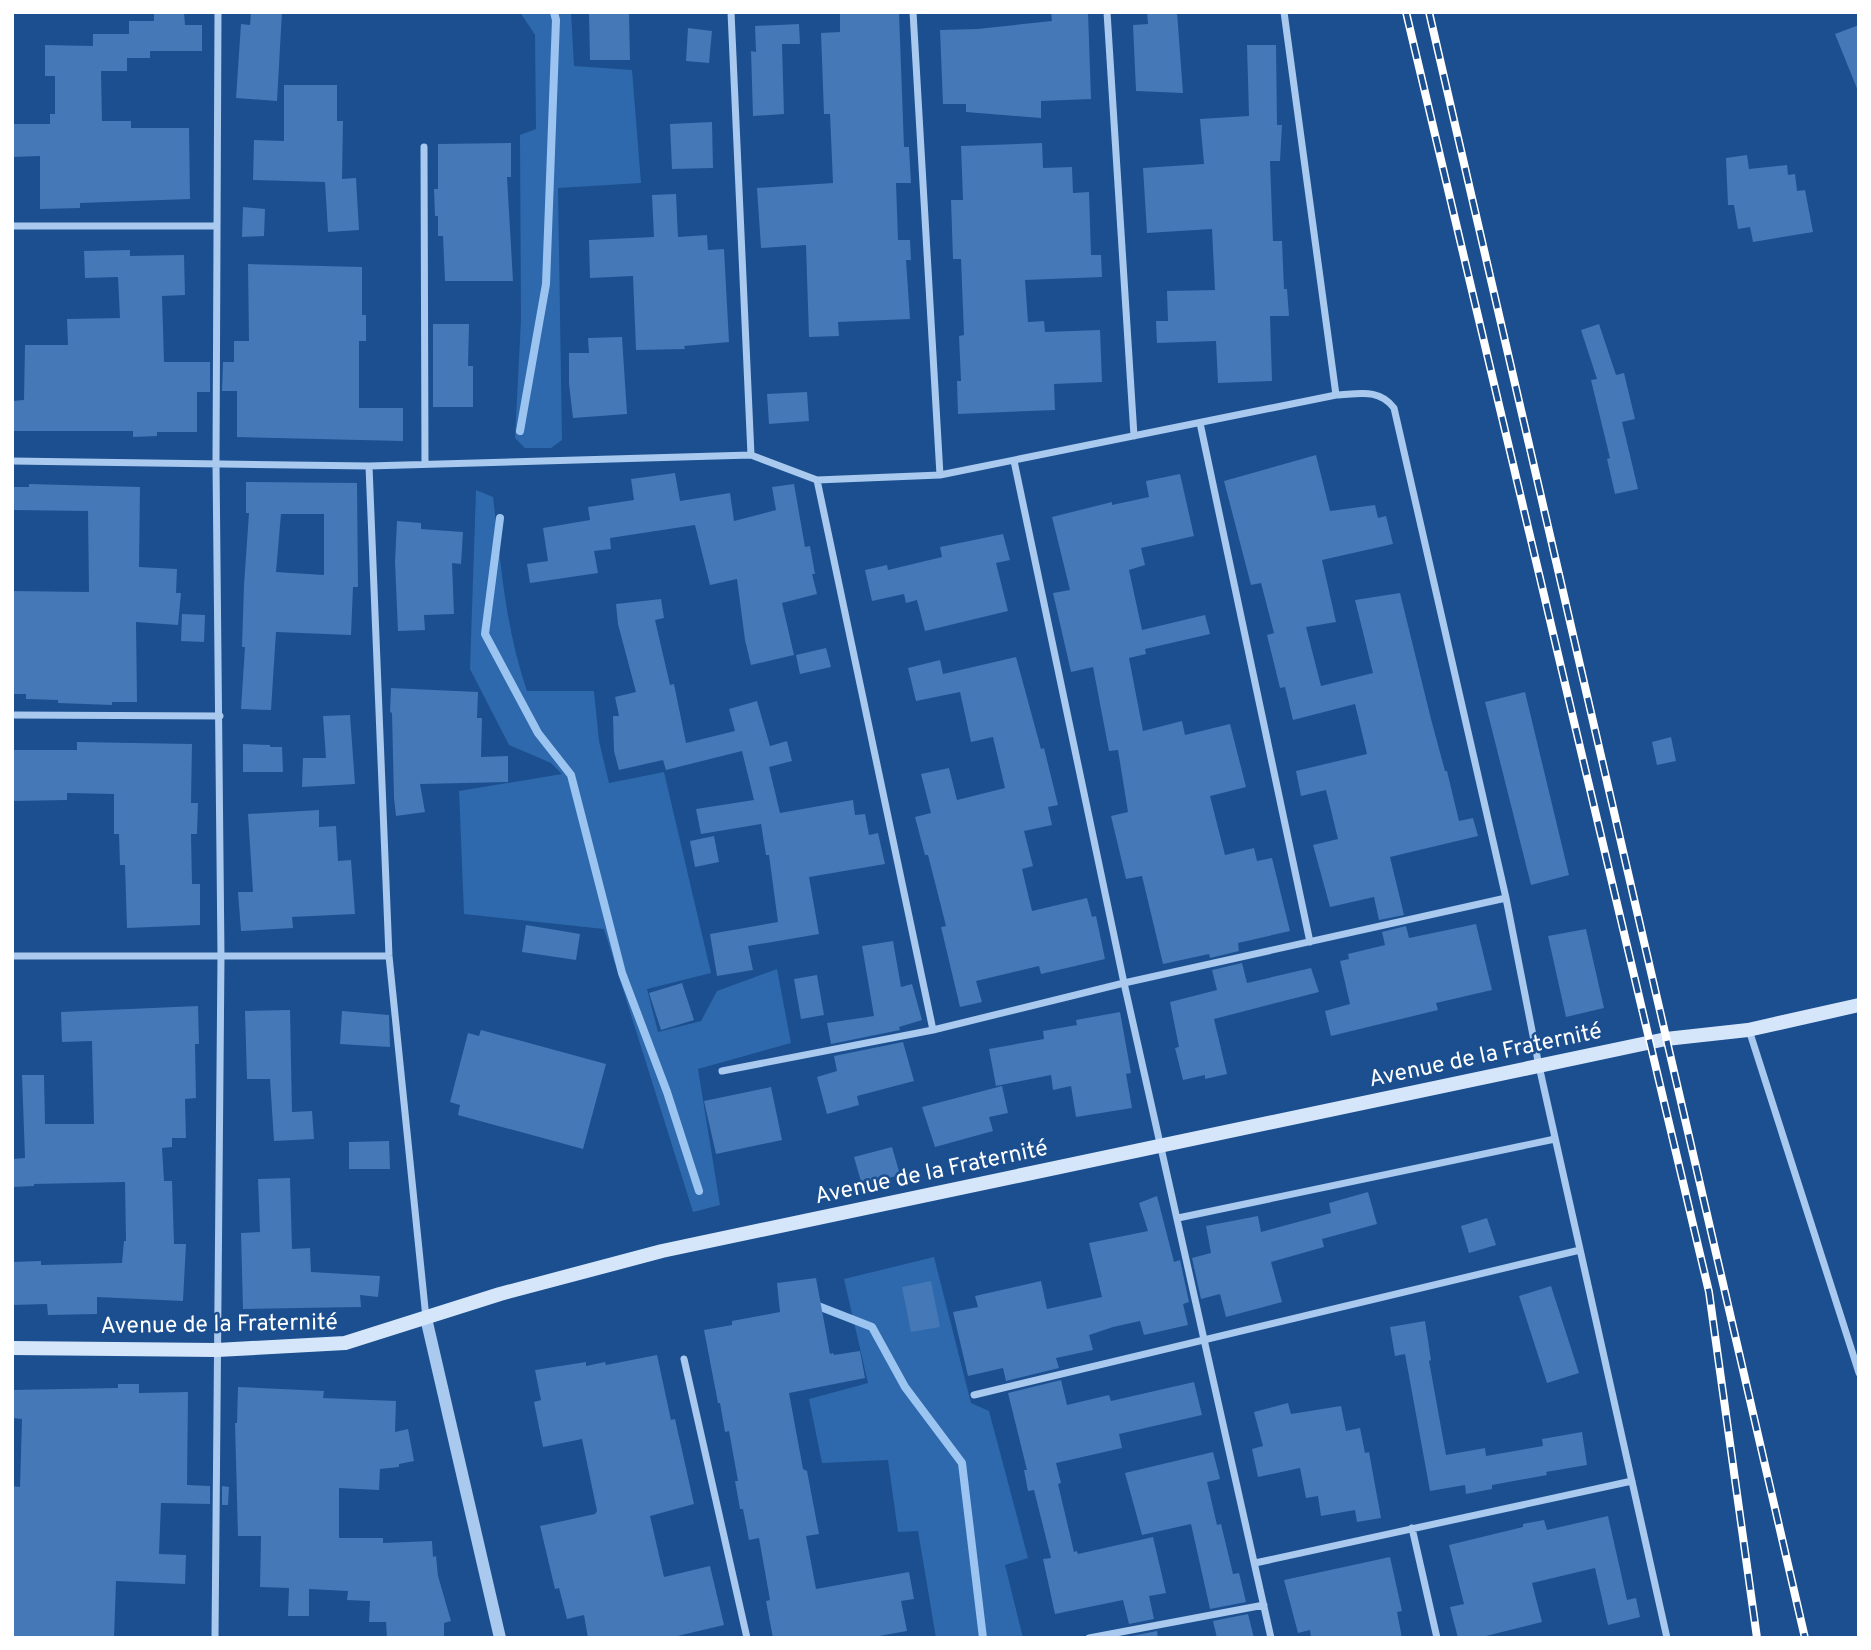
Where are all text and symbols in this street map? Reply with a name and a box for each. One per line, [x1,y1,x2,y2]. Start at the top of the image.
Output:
street label: Avenue de la Fraternité [1366,1018,1605,1095]
street label: Avenue de la Fraternité [812,1135,1051,1212]
street label: Avenue de la Fraternité [100,1309,338,1342]

